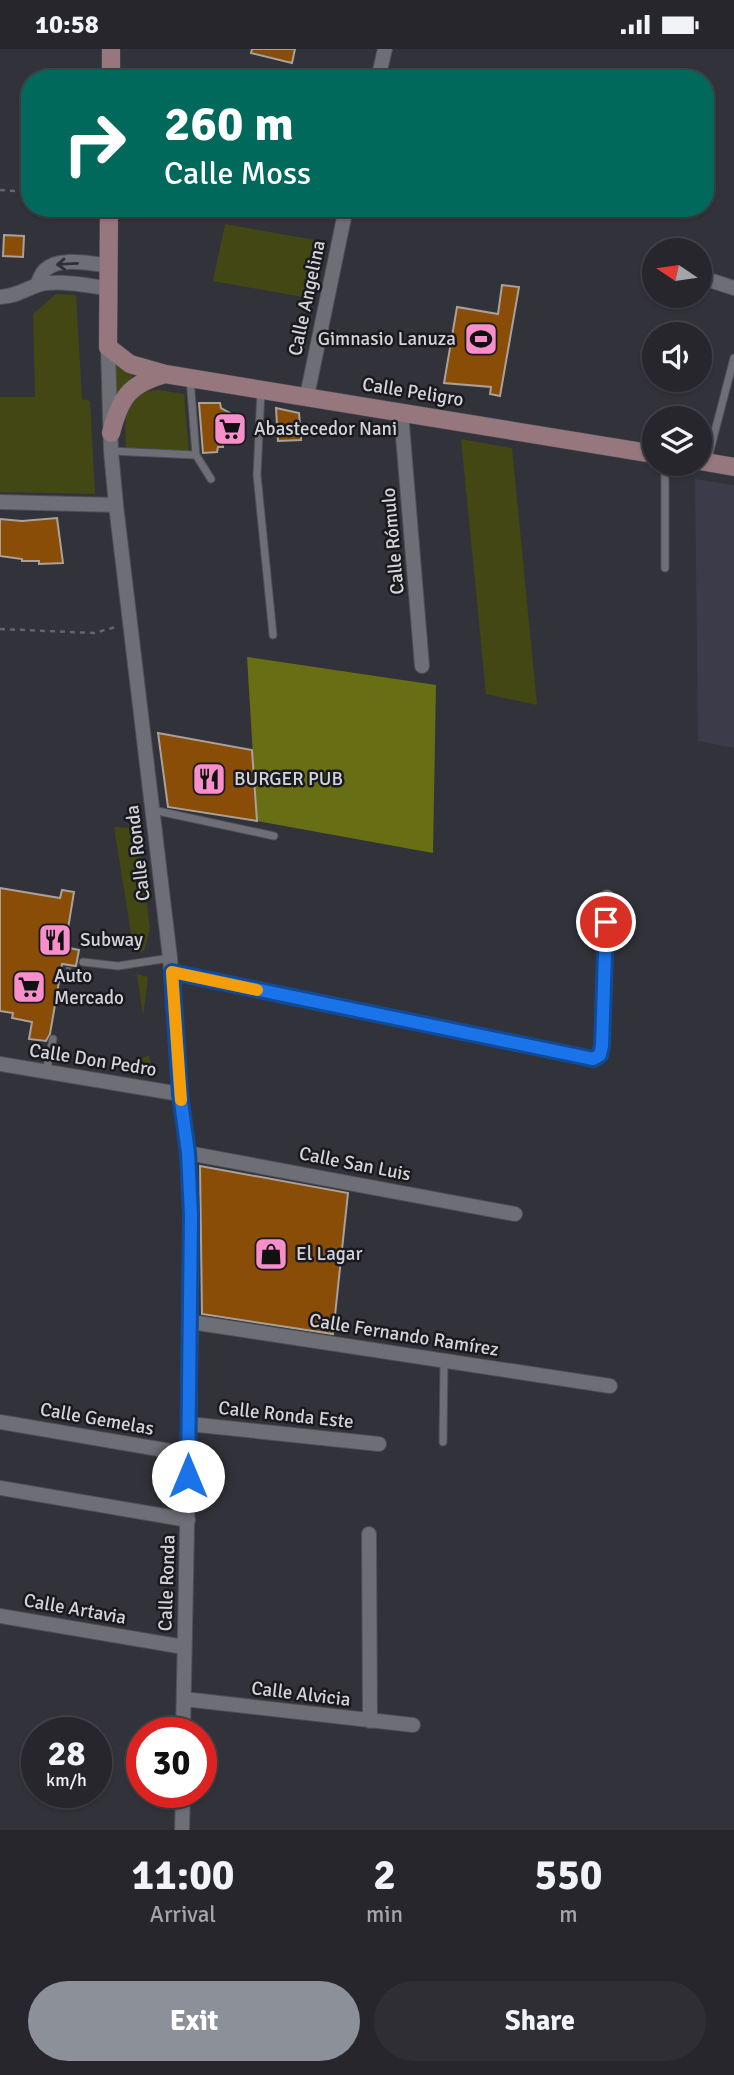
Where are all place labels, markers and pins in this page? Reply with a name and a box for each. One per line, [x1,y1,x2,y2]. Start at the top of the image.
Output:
sports icon: Gimnasio Lanuza [462,320,500,358]
place label: Gimnasio Lanuza [318,327,456,351]
supermarket icon: Abastecedor Nani [211,410,249,448]
place label: Abastecedor Nani [254,417,397,441]
restaurant icon: BURGER PUB [190,760,228,798]
place label: BURGER PUB [234,767,343,791]
pin [576,892,636,952]
restaurant icon: Subway [36,921,74,959]
place label: Subway [80,928,143,952]
place label: Auto Mercado [54,964,124,1010]
supermarket icon: Auto Mercado [10,968,48,1006]
shop icon: El Lagar [252,1235,290,1273]
place label: El Lagar [296,1242,362,1266]

